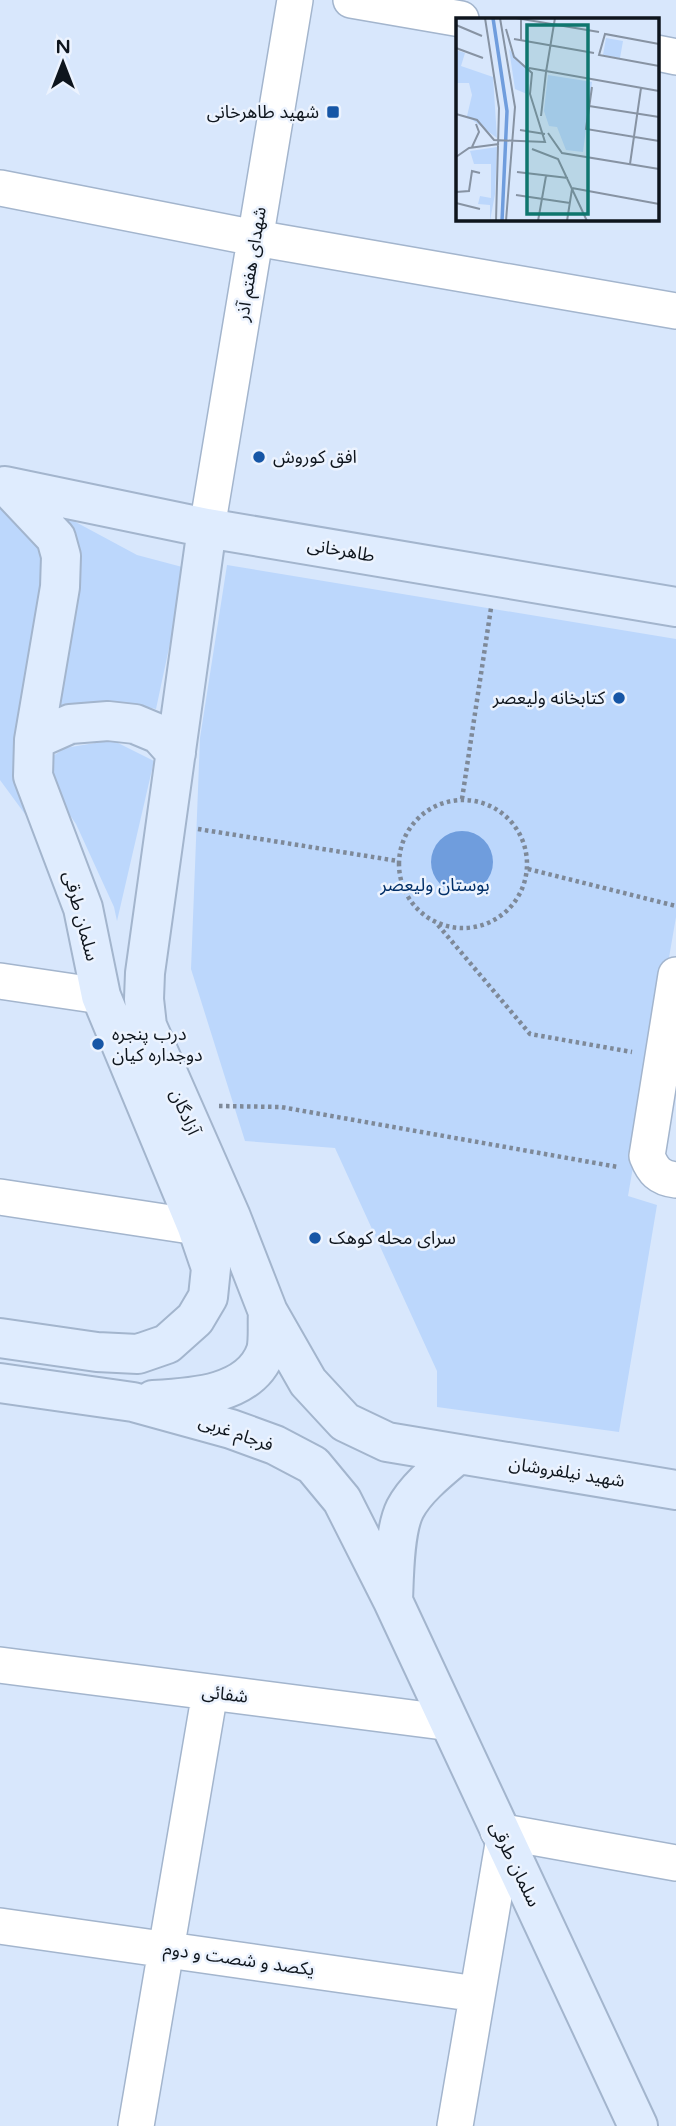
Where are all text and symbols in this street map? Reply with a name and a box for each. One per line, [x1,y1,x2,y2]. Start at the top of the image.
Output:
inset map [456,18,658,220]
north arrow [28,28,98,98]
text: N [55,36,71,58]
place label: شهید طاهرخانی [207,101,319,123]
marker: شهید طاهرخانی [325,104,341,120]
street label: شهدای هفتم آذر [231,205,273,324]
place label: افق کوروش [273,446,357,468]
marker: افق کوروش [251,449,267,465]
street label: طاهرخانی [306,533,376,567]
place label: کتابخانه ولیعصر [492,687,606,709]
marker: کتابخانه ولیعصر [611,690,627,706]
street label: سلمان طرقی [58,869,104,963]
park label: بوستان ولیعصر [379,874,490,896]
place label: درب پنجره دوجداره کیان [112,1023,203,1066]
marker: درب پنجره دوجداره کیان [90,1036,106,1052]
street label: آزادگان [165,1085,205,1139]
place label: سرای محله کوهک [329,1227,456,1249]
marker: سرای محله کوهک [307,1230,323,1246]
street label: فرجام غربی [195,1410,276,1459]
street label: شهید نیلفروشان [508,1452,626,1492]
street label: شفائی [201,1680,249,1708]
street label: سلمان طرقی [485,1818,545,1910]
street label: یکصد و شصت و دوم [162,1938,316,1983]

